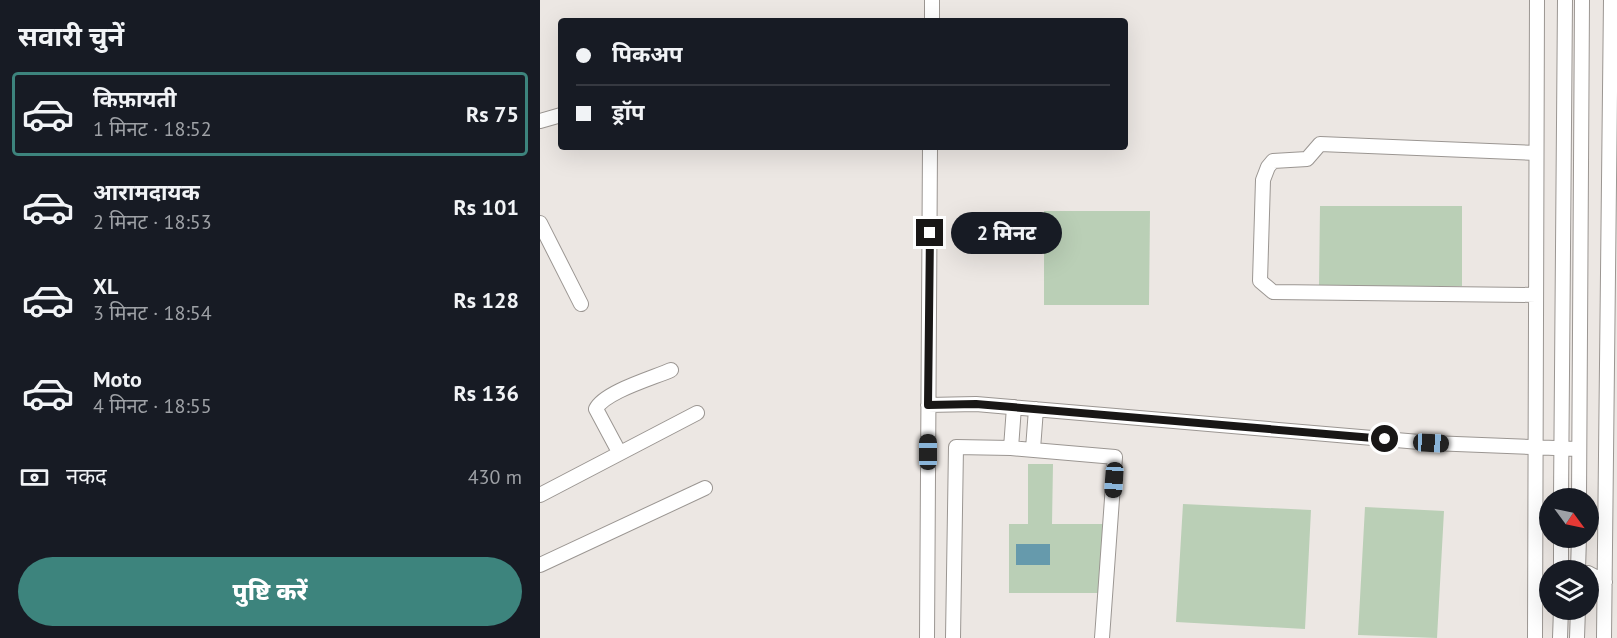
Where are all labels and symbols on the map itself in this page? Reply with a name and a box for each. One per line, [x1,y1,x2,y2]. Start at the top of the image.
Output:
callout: 2 मिनट [951,212,1062,254]
route end [916,219,943,246]
route start [1371,425,1398,452]
car [1413,433,1449,453]
car [919,434,937,470]
car [1104,461,1124,499]
north arrow [1539,488,1599,548]

